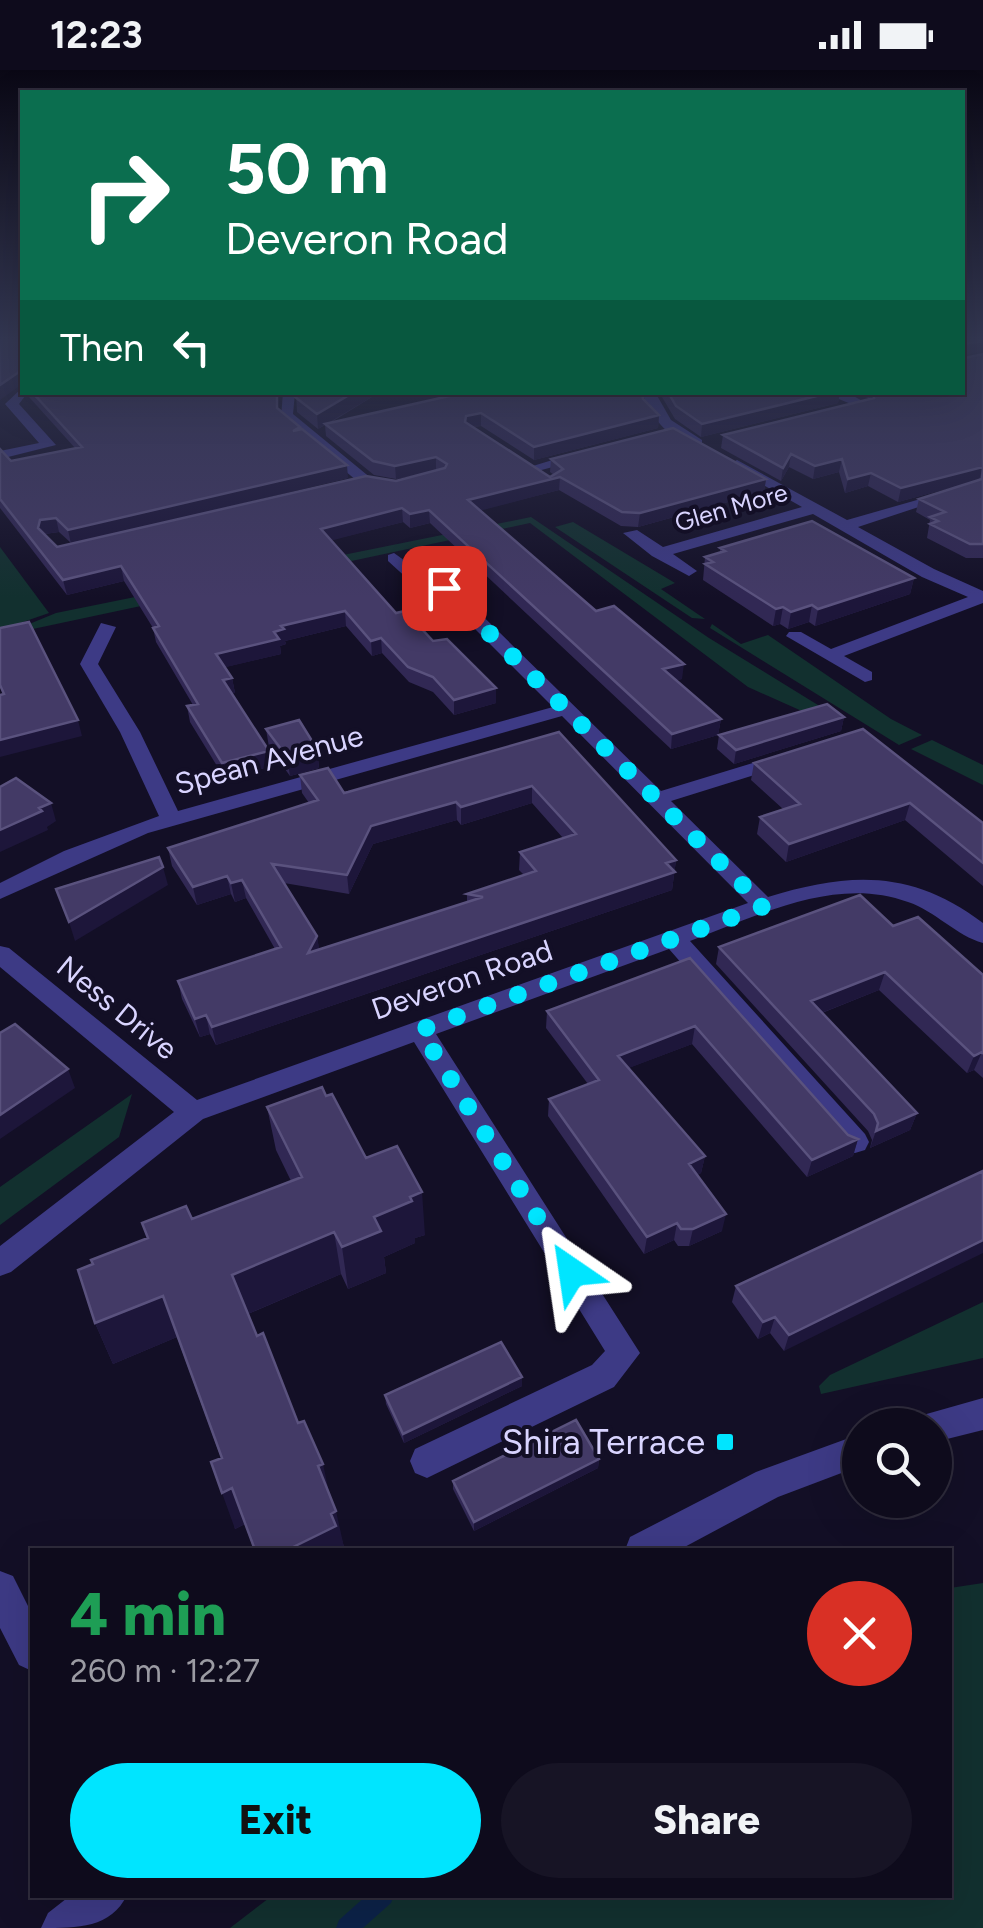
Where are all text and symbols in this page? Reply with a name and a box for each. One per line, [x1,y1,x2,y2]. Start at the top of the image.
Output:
text: 12:23 [50,12,143,58]
text: 50 m [225,126,389,211]
icon: right [60,130,190,260]
text: Deveron Road [225,211,509,265]
icon: left [164,320,219,375]
text: Then [60,325,144,371]
street label: Glen More [671,477,791,537]
pin [402,546,487,631]
icon: arrive [417,561,472,616]
street label: Spean Avenue [171,717,367,802]
street label: Deveron Road [366,931,557,1028]
street label: Ness Drive [50,948,185,1067]
position arrow [520,1220,624,1324]
map controls [842,1408,952,1518]
button: search [842,1408,952,1518]
place label: Shira Terrace [502,1421,705,1463]
marker: Shira Terrace [714,1431,736,1453]
text: 4 min [70,1578,226,1650]
button: close [807,1581,912,1686]
text: 260 m · 12:27 [70,1652,260,1690]
button: Exit [70,1763,481,1878]
button: Share [501,1763,912,1878]

